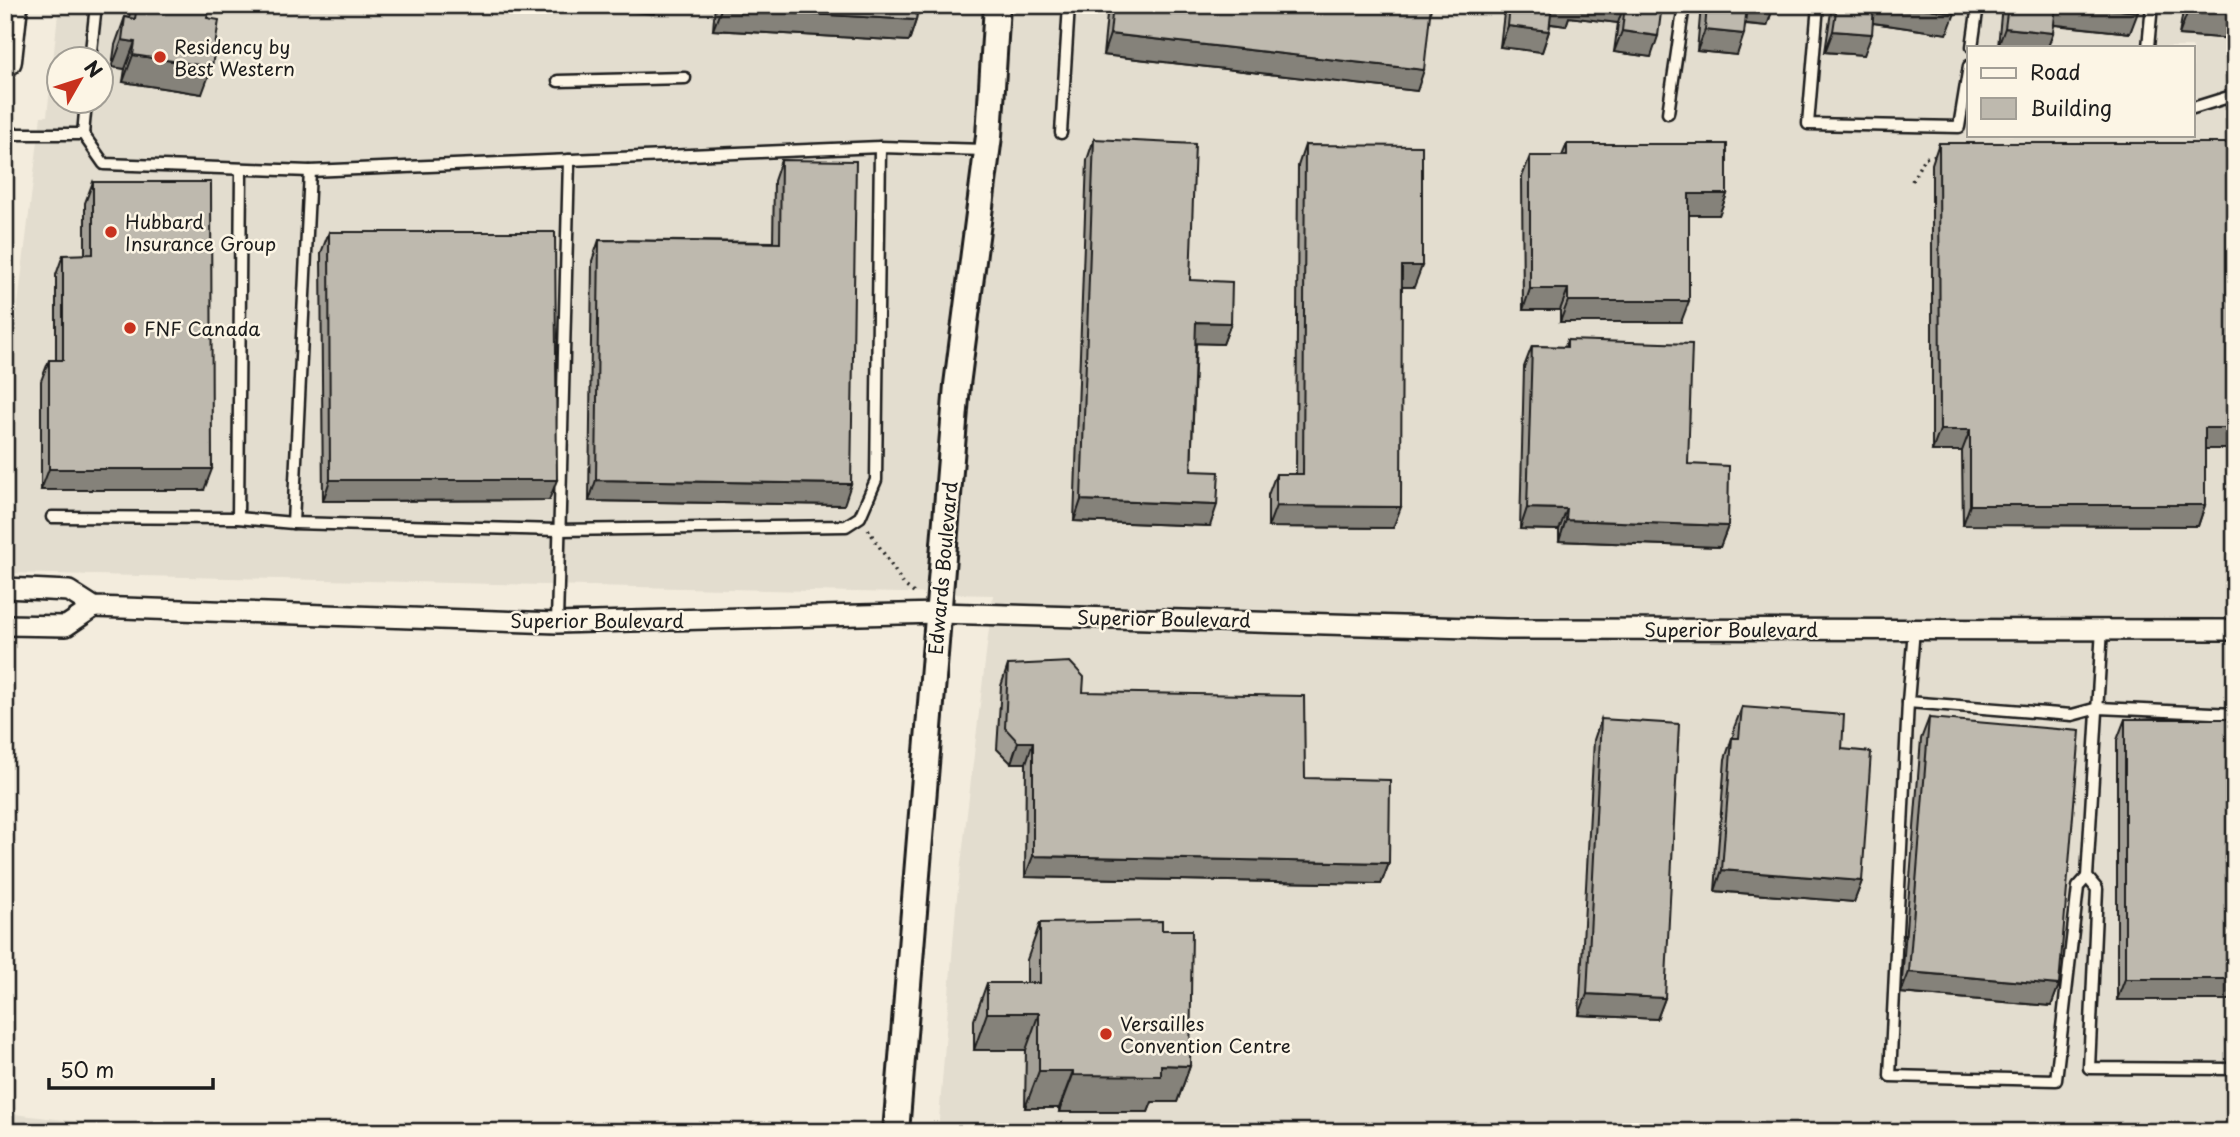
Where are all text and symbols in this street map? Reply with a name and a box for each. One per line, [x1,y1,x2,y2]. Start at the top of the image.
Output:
place label: Residency by Best Western [174,32,295,82]
north arrow [46,46,116,116]
legend [1967,46,2194,136]
marker: Residency by Best Western [152,49,168,65]
text: N [78,54,110,83]
text: Road [2030,55,2081,87]
text: Building [2030,91,2112,123]
place label: Hubbard Insurance Group [125,207,276,257]
marker: Hubbard Insurance Group [103,224,119,240]
place label: FNF Canada [144,314,260,342]
marker: FNF Canada [122,320,138,336]
street label: Edwards Boulevard [920,480,964,656]
street label: Superior Boulevard [1077,602,1251,634]
street label: Superior Boulevard [510,606,684,634]
street label: Superior Boulevard [1644,615,1818,643]
place label: Versailles Convention Centre [1120,1009,1291,1059]
marker: Versailles Convention Centre [1098,1026,1114,1042]
scale bar [49,1046,214,1090]
text: 50 m [60,1053,114,1085]

